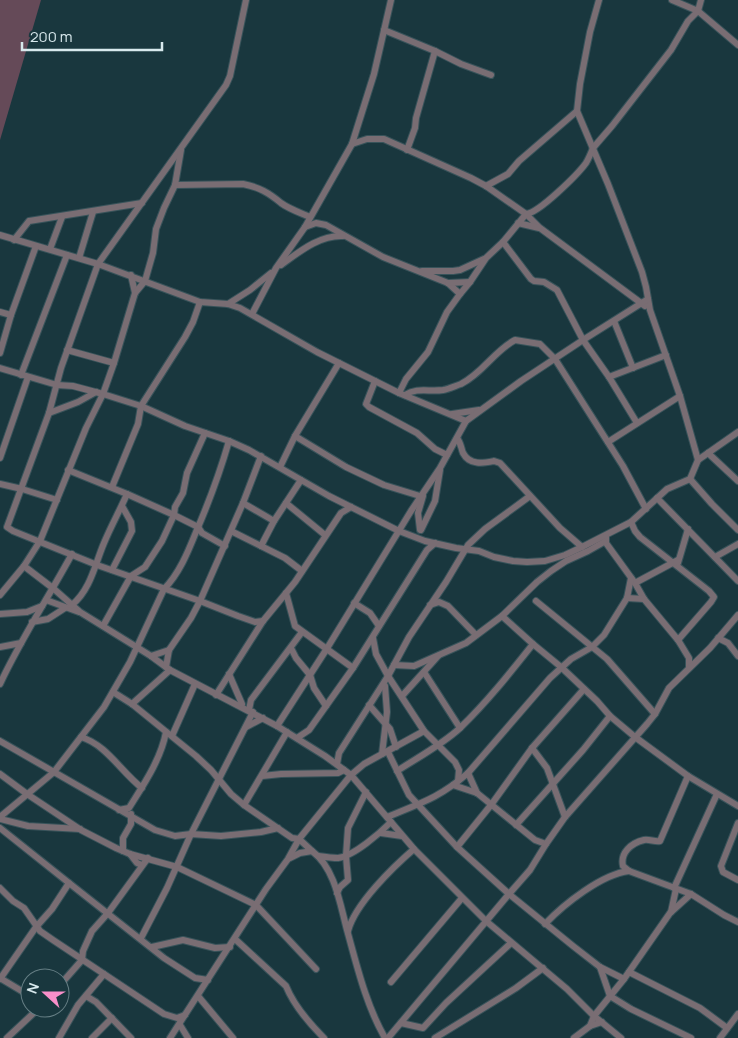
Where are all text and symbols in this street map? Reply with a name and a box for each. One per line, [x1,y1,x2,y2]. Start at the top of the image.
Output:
scale bar [22,20,162,52]
text: 200 m [30,26,73,47]
north arrow [20,968,70,1018]
text: N [22,980,43,996]

